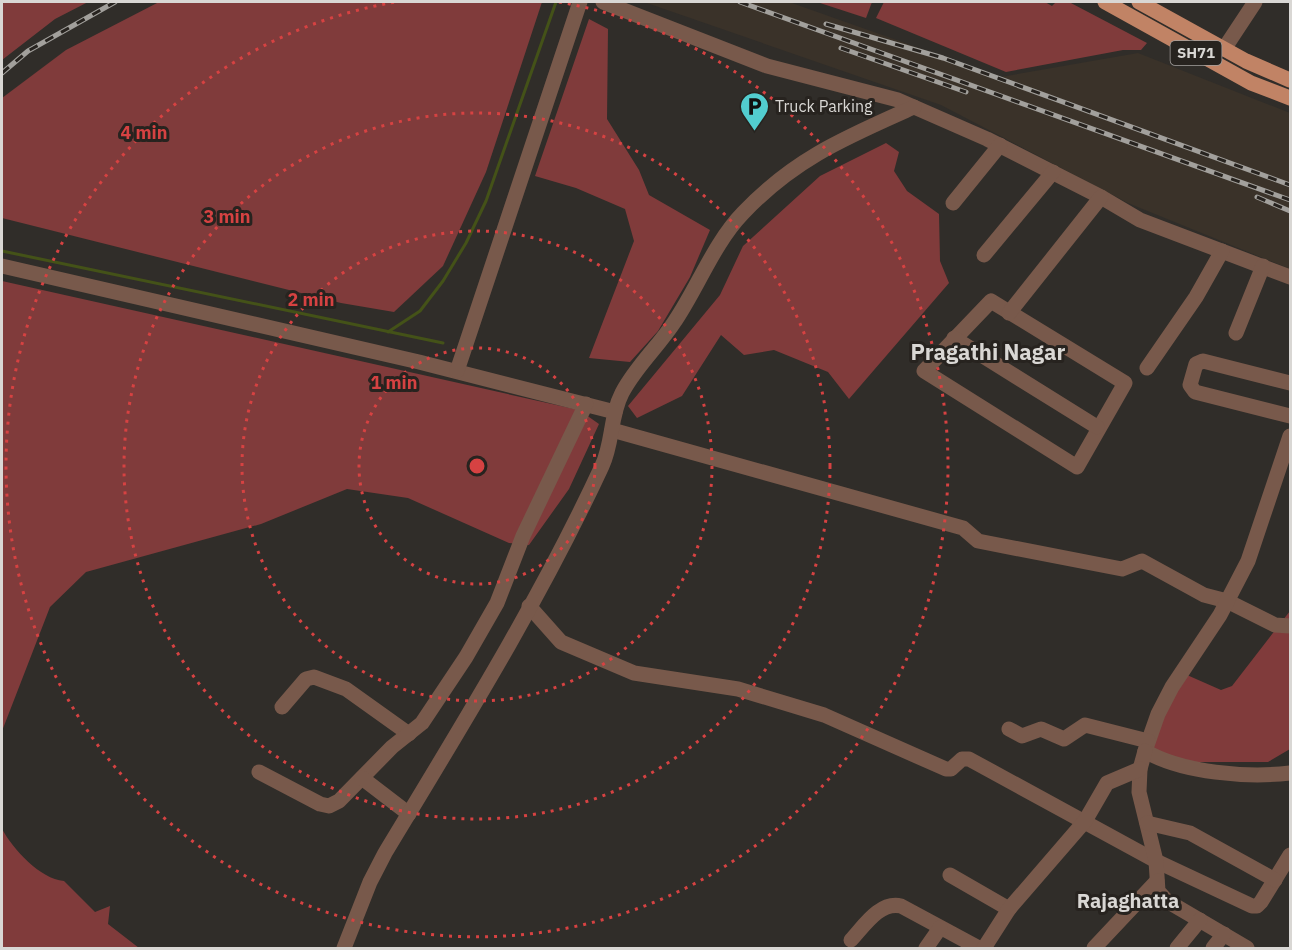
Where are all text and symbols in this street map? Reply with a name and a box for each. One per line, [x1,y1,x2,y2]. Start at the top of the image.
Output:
road number: SH71 [1170,41,1222,65]
parking icon: Truck Parking [738,90,770,132]
place label: Truck Parking [775,96,873,116]
text: 4 min [120,121,168,144]
text: 3 min [203,205,251,228]
text: 2 min [287,288,335,311]
district label: Pragathi Nagar [911,337,1065,366]
text: 1 min [370,371,418,394]
centre of rings [467,456,487,476]
district label: Rajaghatta [1077,887,1179,914]

